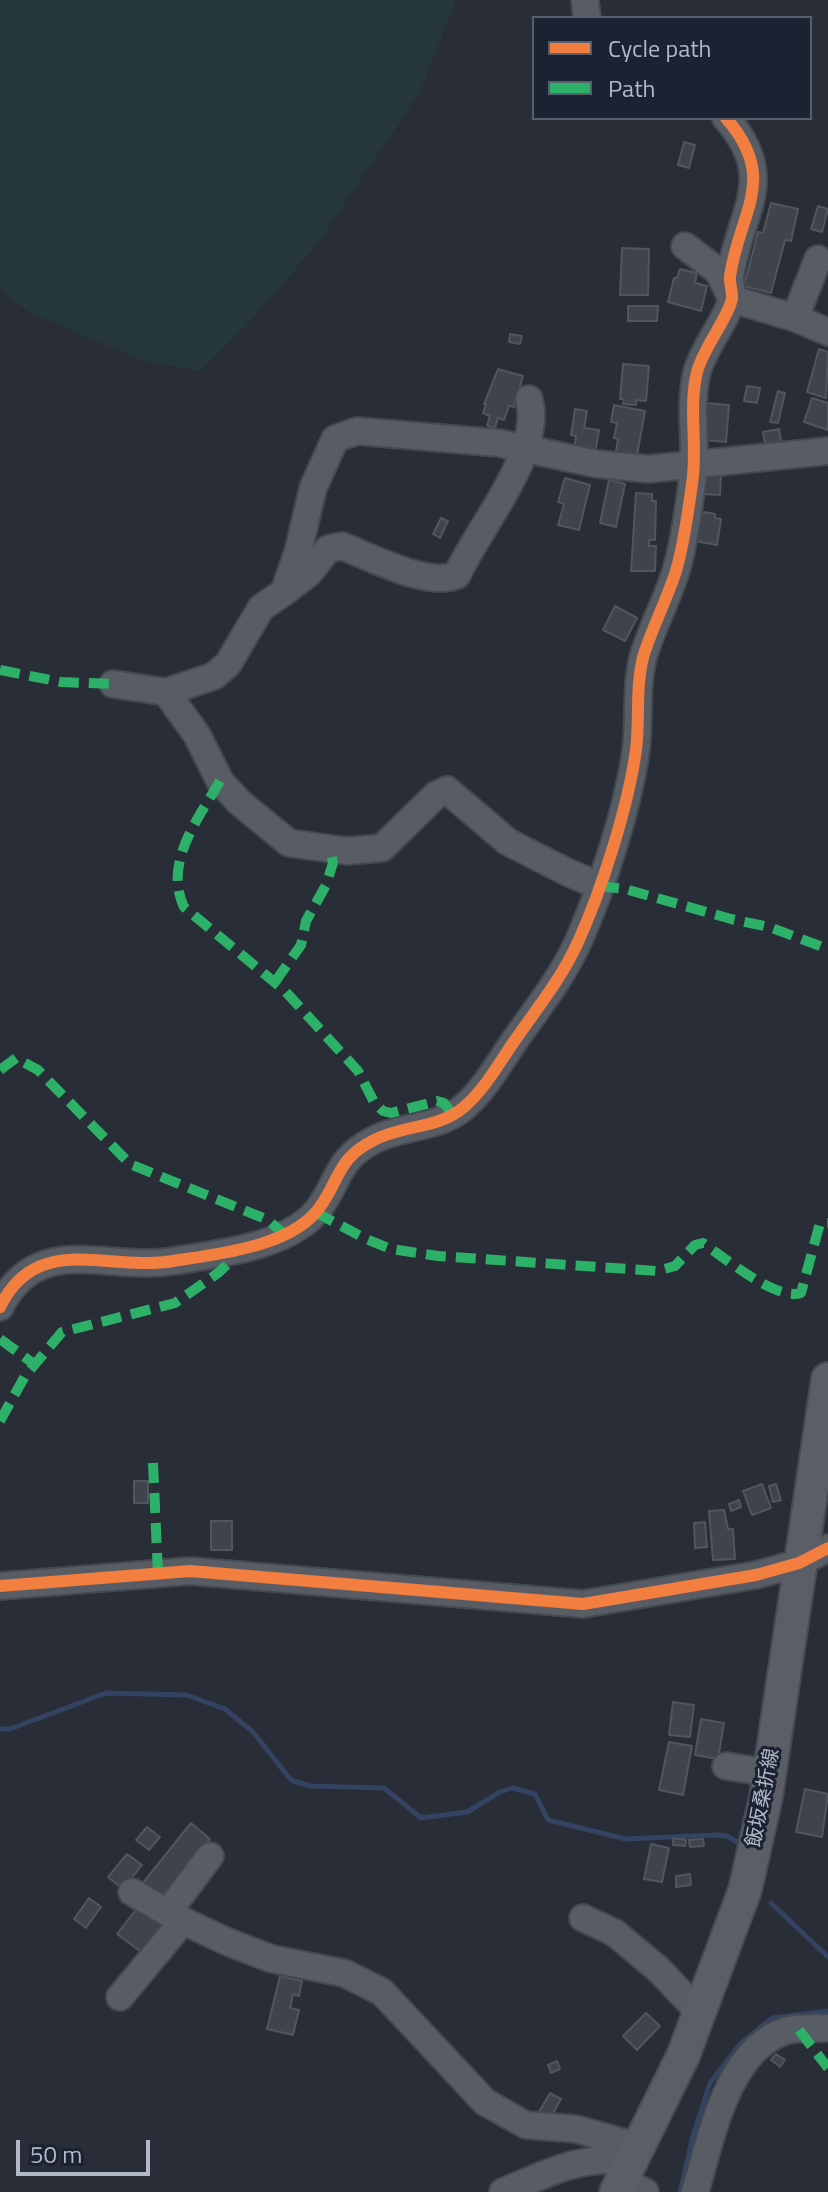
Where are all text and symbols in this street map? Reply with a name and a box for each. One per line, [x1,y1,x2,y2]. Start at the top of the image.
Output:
legend [532,16,812,120]
text: Cycle path [608,30,711,66]
text: Path [608,70,655,106]
street label: 飯坂桑折線 [743,1747,785,1849]
scale bar [20,2124,154,2174]
text: 50 m [30,2136,82,2172]

